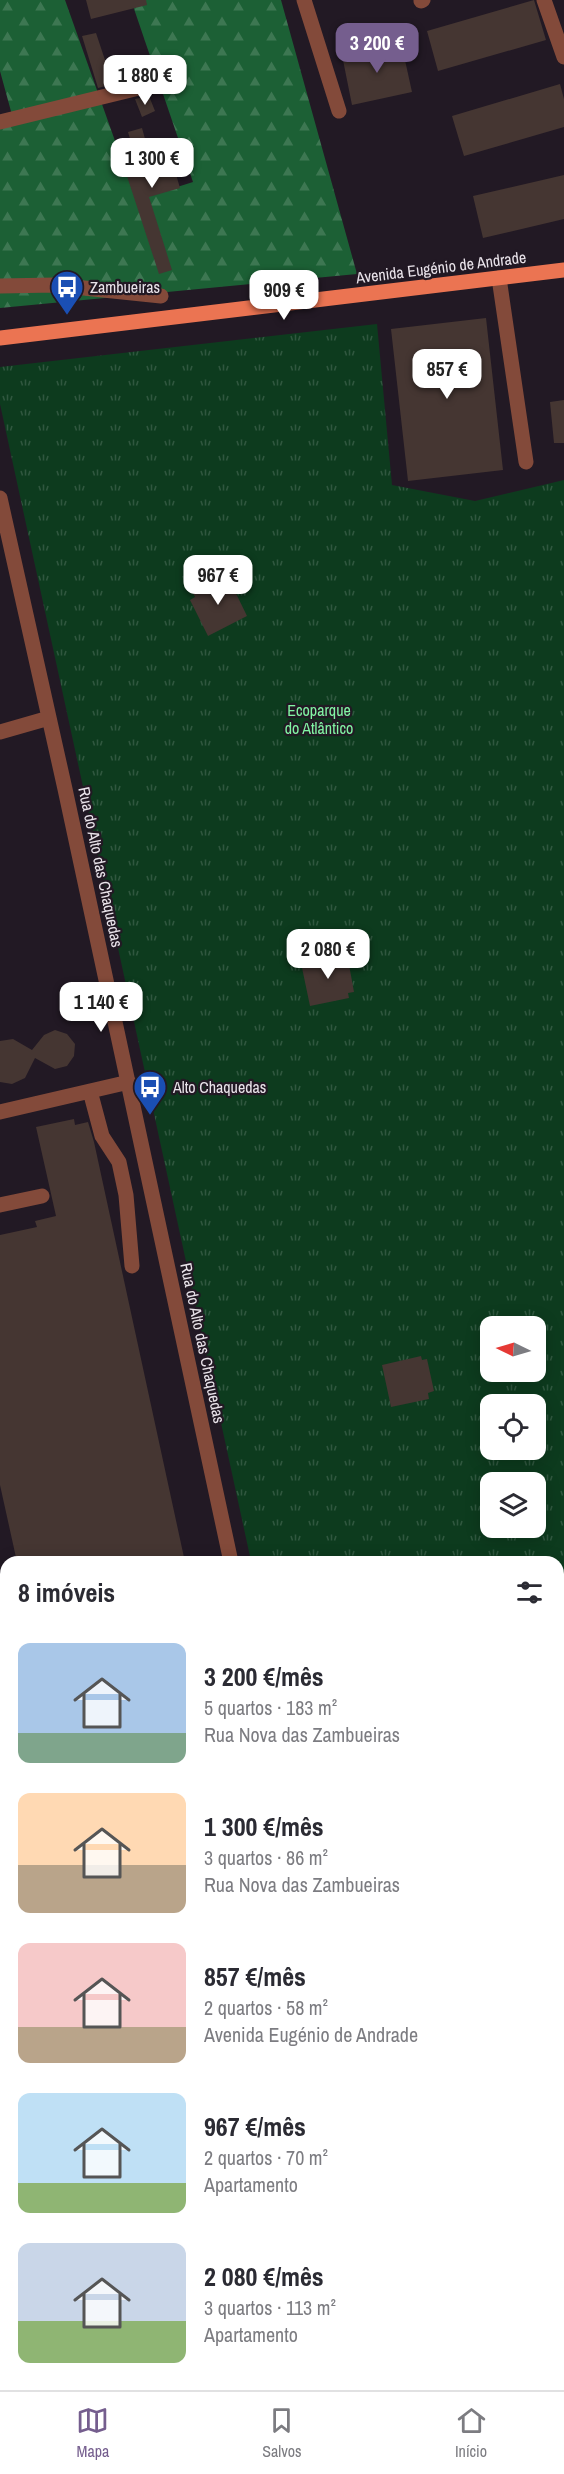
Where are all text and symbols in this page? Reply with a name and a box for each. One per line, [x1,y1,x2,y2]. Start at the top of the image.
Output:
pin: 3 200 € [322,23,432,74]
text: 3 200 € [350,29,404,56]
pin: 1 880 € [90,55,200,106]
text: 1 880 € [118,61,172,88]
pin: 1 300 € [97,138,207,189]
text: 1 300 € [125,144,179,171]
street label: Avenida Eugénio de Andrade [354,246,527,288]
bus stop icon: Zambueiras [49,269,85,316]
pin: 909 € [242,270,326,321]
place label: Zambueiras [90,276,160,298]
text: 909 € [263,276,305,303]
pin: 857 € [405,349,489,400]
text: 857 € [426,355,468,382]
pin: 967 € [176,555,260,606]
text: 967 € [197,561,239,588]
park label: Ecoparque do Atlântico [285,699,353,739]
street label: Rua do Alto das Chaquedas [73,785,129,949]
pin: 2 080 € [273,929,383,980]
text: 2 080 € [301,935,355,962]
pin: 1 140 € [46,982,156,1033]
text: 1 140 € [74,988,128,1015]
bus stop icon: Alto Chaquedas [132,1069,168,1116]
place label: Alto Chaquedas [172,1076,266,1098]
street label: Rua do Alto das Chaquedas [175,1261,231,1425]
north arrow [480,1316,546,1382]
map controls [480,1316,546,1538]
button: locate [480,1394,546,1460]
button: layers [480,1472,546,1538]
text: 8 imóveis [18,1575,115,1610]
icon: filters [513,1576,546,1609]
text: 3 200 €/mês [204,1659,324,1694]
icon: home [66,1667,138,1739]
text: 5 quartos · 183 m² [204,1694,337,1721]
text: Rua Nova das Zambueiras [204,1721,400,1748]
text: 1 300 €/mês [204,1809,324,1844]
icon: home [66,1817,138,1889]
text: 3 quartos · 86 m² [204,1844,328,1871]
text: Rua Nova das Zambueiras [204,1871,400,1898]
text: 857 €/mês [204,1959,306,1994]
icon: home [66,1967,138,2039]
text: 2 quartos · 58 m² [204,1994,328,2021]
text: Avenida Eugénio de Andrade [204,2021,418,2048]
text: 967 €/mês [204,2109,306,2144]
icon: home [66,2117,138,2189]
text: 2 quartos · 70 m² [204,2144,328,2171]
text: Apartamento [204,2171,298,2198]
text: 2 080 €/mês [204,2259,324,2294]
icon: home [66,2267,138,2339]
text: 3 quartos · 113 m² [204,2294,336,2321]
text: Apartamento [204,2321,298,2348]
tab: Mapa [76,2404,109,2462]
tab: Salvos [262,2404,302,2462]
tab: Início [455,2404,488,2462]

